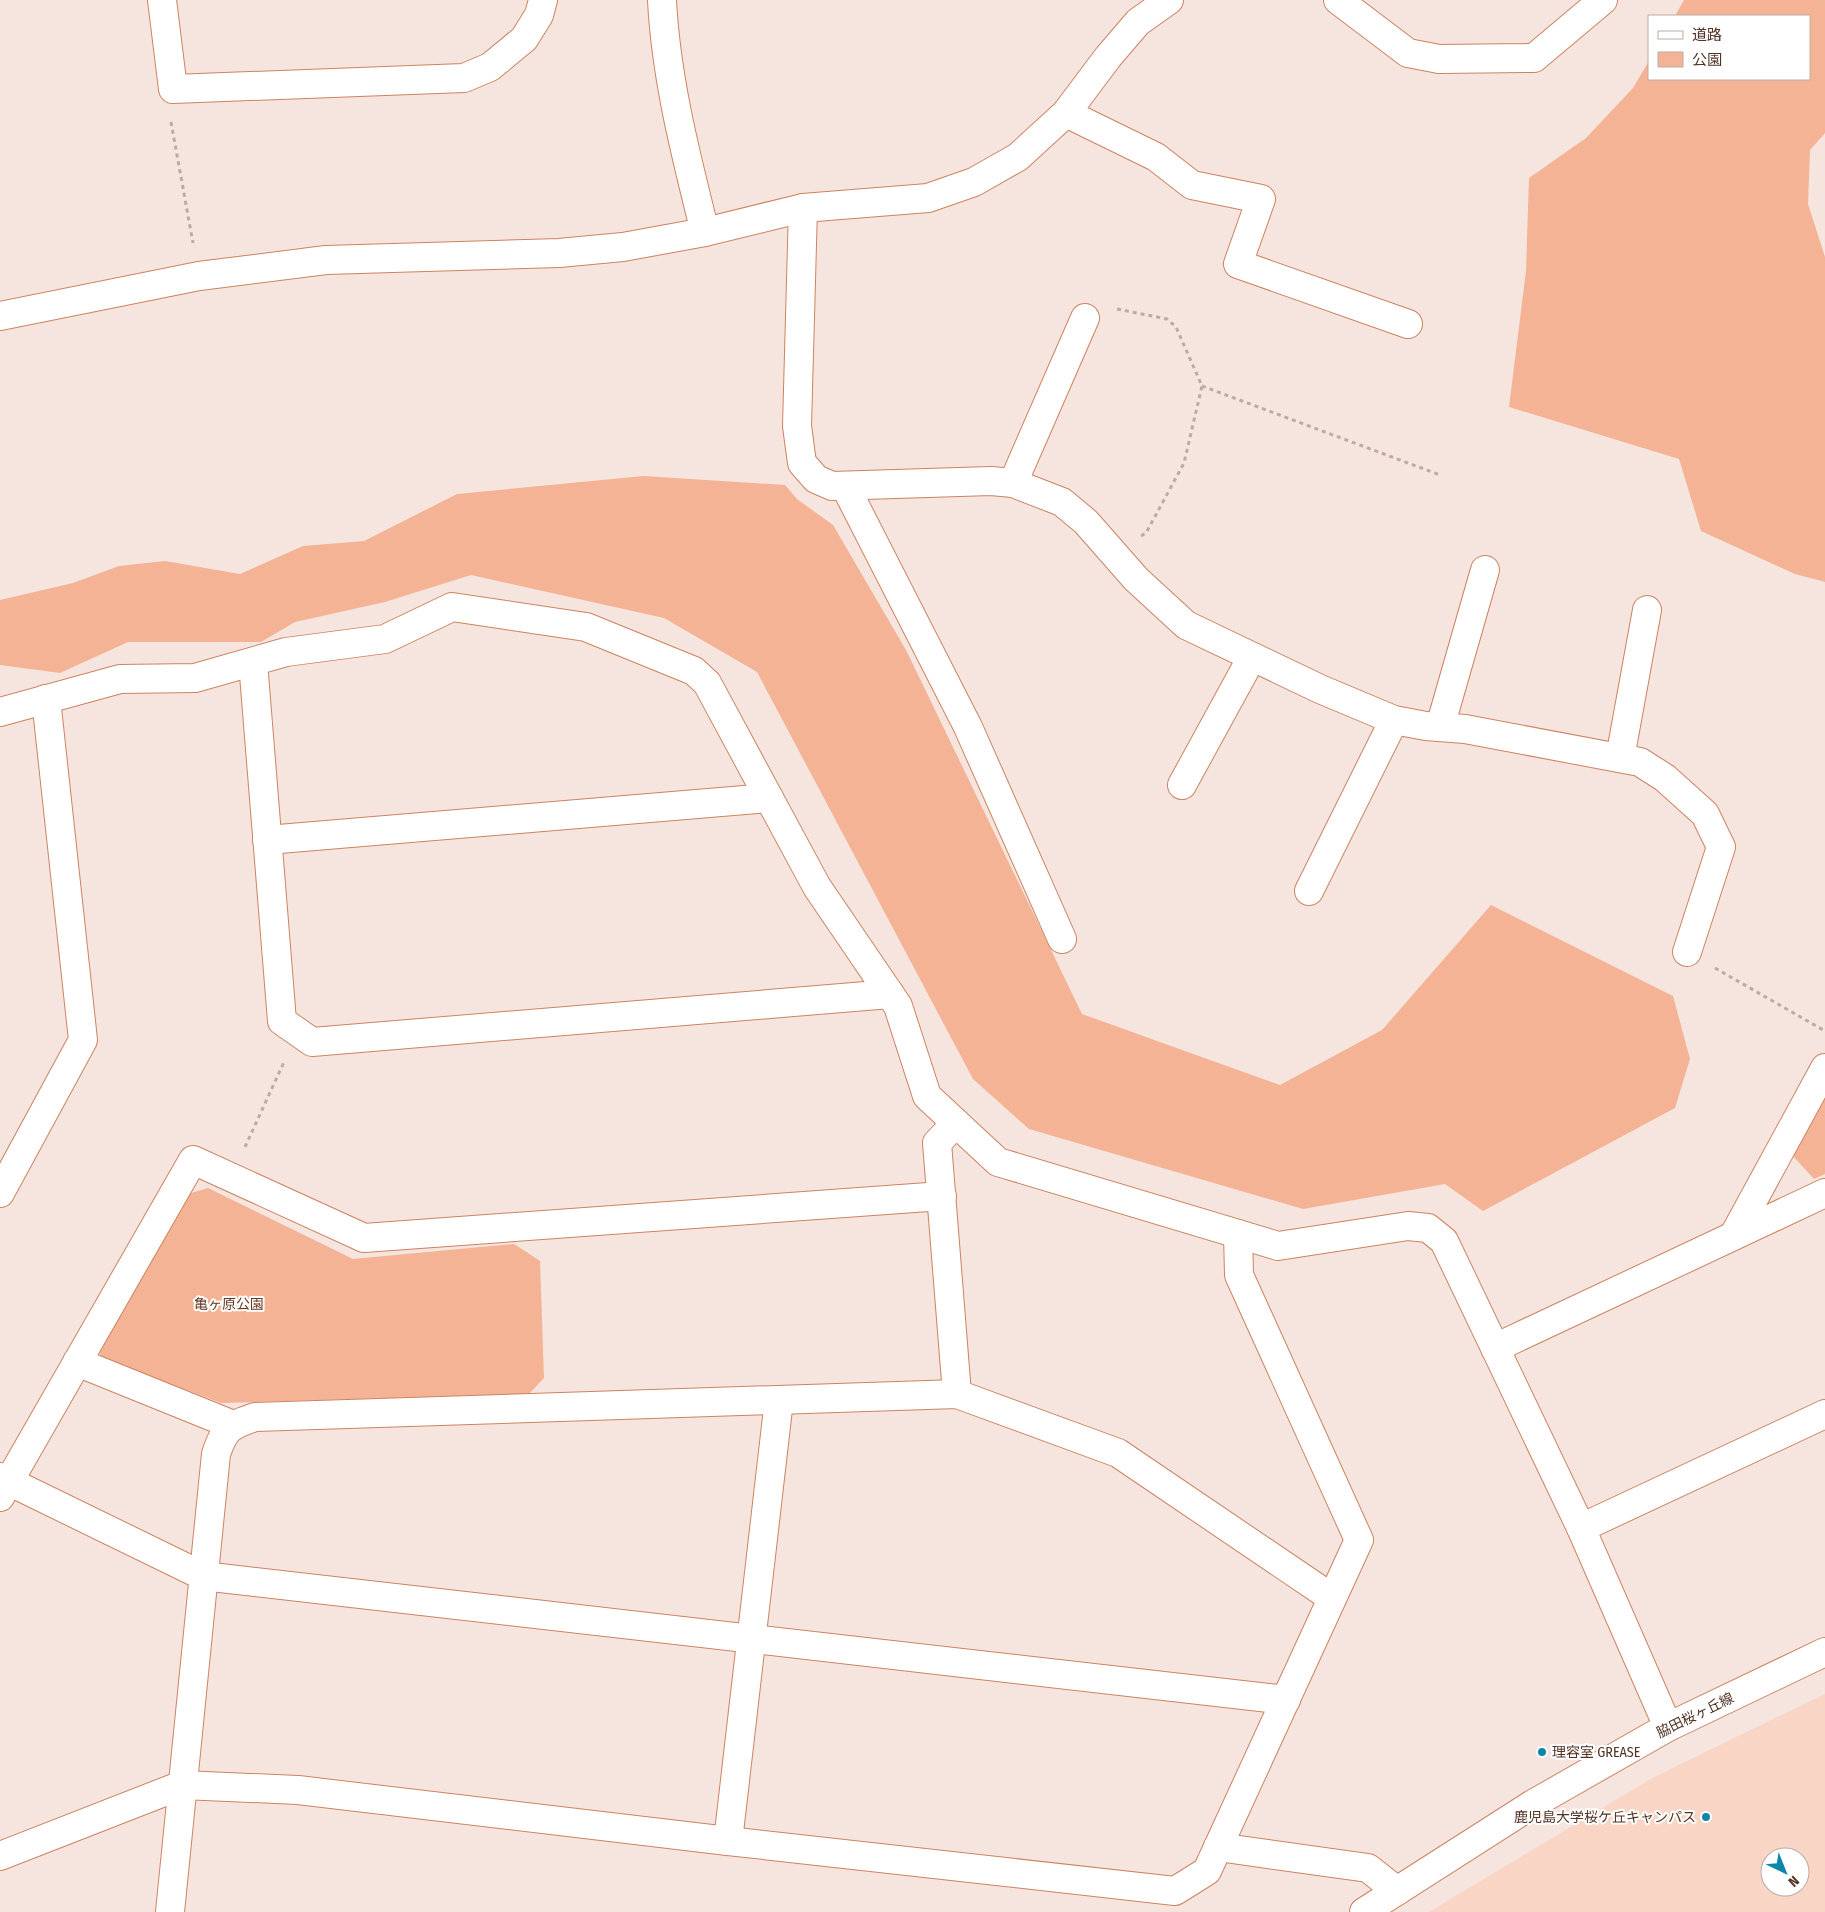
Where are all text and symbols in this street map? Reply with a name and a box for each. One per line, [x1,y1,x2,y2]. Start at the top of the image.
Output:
legend [1648,15,1810,80]
text: 道路 [1692,26,1722,44]
text: 公園 [1692,51,1722,69]
park label: 亀ヶ原公園 [194,1296,264,1313]
street label: 脇田桜ヶ丘線 [1654,1689,1737,1742]
place label: 理容室 GREASE [1552,1744,1641,1761]
marker: 理容室 GREASE [1536,1746,1548,1758]
place label: 鹿児島大学桜ケ丘キャンパス [1514,1809,1696,1826]
marker: 鹿児島大学桜ケ丘キャンパス [1700,1811,1712,1823]
north arrow [1760,1847,1810,1897]
text: N [1785,1872,1802,1890]

